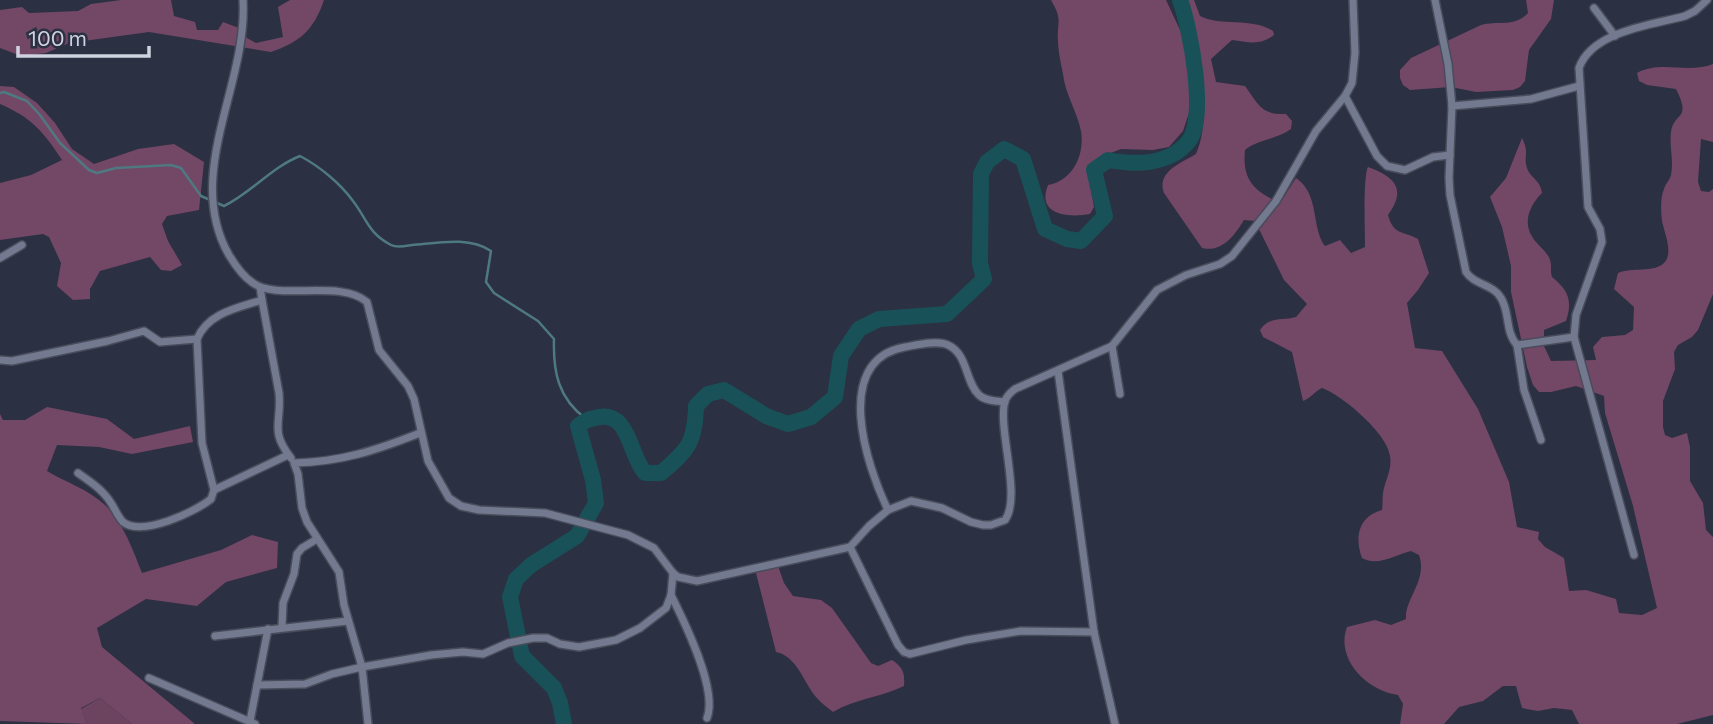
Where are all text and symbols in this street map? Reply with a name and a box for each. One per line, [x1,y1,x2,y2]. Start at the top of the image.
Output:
scale bar [18,14,149,58]
text: 100 m [28,25,87,50]

